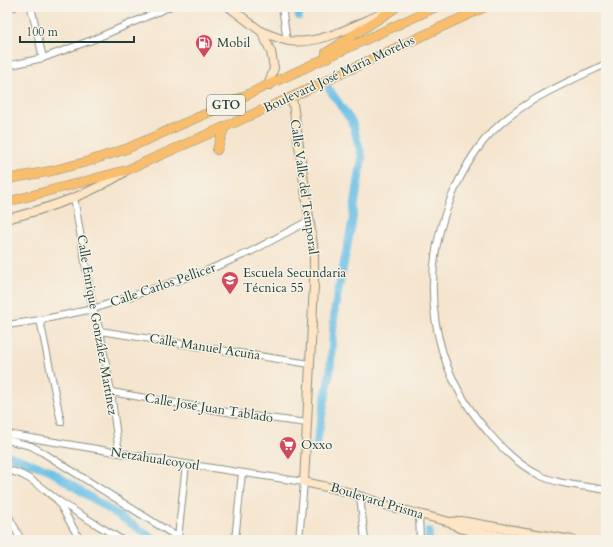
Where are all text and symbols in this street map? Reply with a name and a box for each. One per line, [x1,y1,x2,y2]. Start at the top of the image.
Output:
scale bar [20,18,134,44]
text: 100 m [26,24,59,40]
street label: Boulevard José María Morelos [261,31,417,117]
fuel station icon: Mobil [194,33,214,58]
place label: Mobil [217,34,251,52]
road number: GTO [207,95,245,115]
street label: Calle Valle del Temporal [286,118,323,256]
street label: Calle Enrique González Martínez [72,233,122,417]
street label: Calle Carlos Pellicer [108,258,218,311]
place label: Escuela Secundaria Técnica 55 [243,264,347,297]
school or university icon: Escuela Secundaria Técnica 55 [220,270,240,295]
street label: Calle Manuel Acuña [148,329,262,365]
street label: Calle José Juan Tablado [144,389,274,427]
supermarket icon: Oxxo [278,435,298,460]
place label: Oxxo [301,436,332,454]
street label: Netzahualcoyotl [109,443,202,475]
street label: Boulevard Prisma [328,478,426,524]

